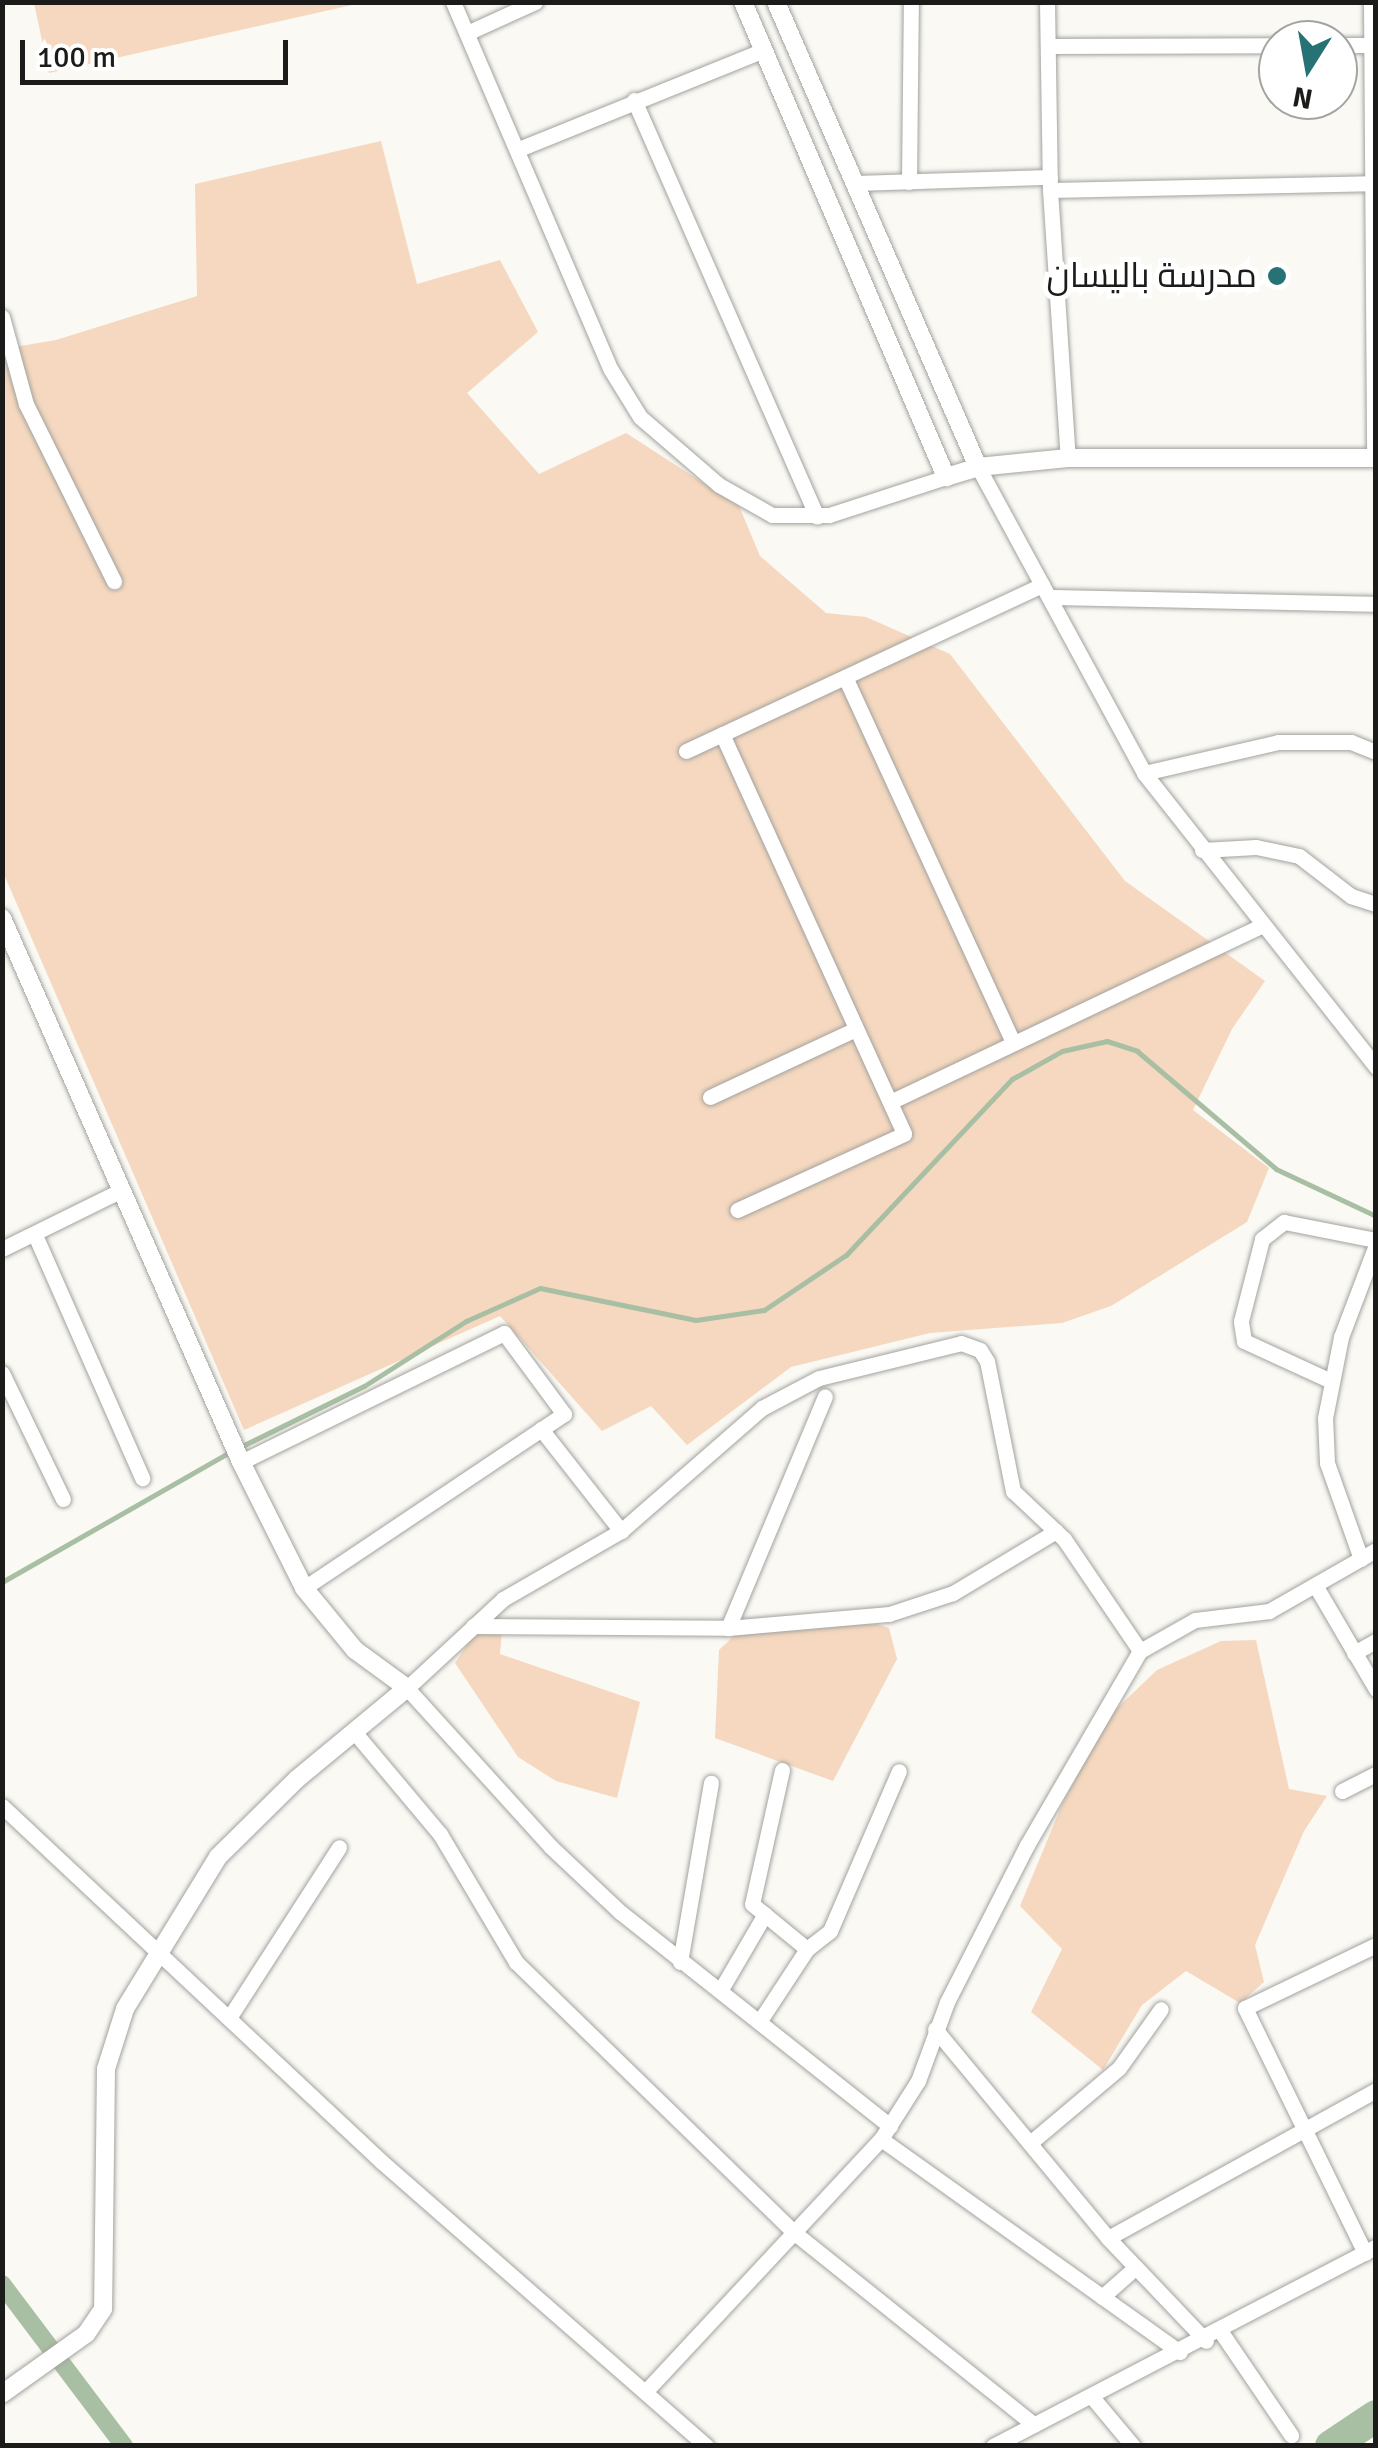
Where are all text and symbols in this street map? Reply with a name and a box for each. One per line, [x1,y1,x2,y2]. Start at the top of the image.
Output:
scale bar [25,20,292,82]
north arrow [1258,20,1358,120]
text: 100 m [37,39,116,76]
text: N [1290,79,1315,116]
place label: مدرسة بالیسان [1046,255,1257,297]
marker: مدرسة بالیسان [1266,265,1288,287]

